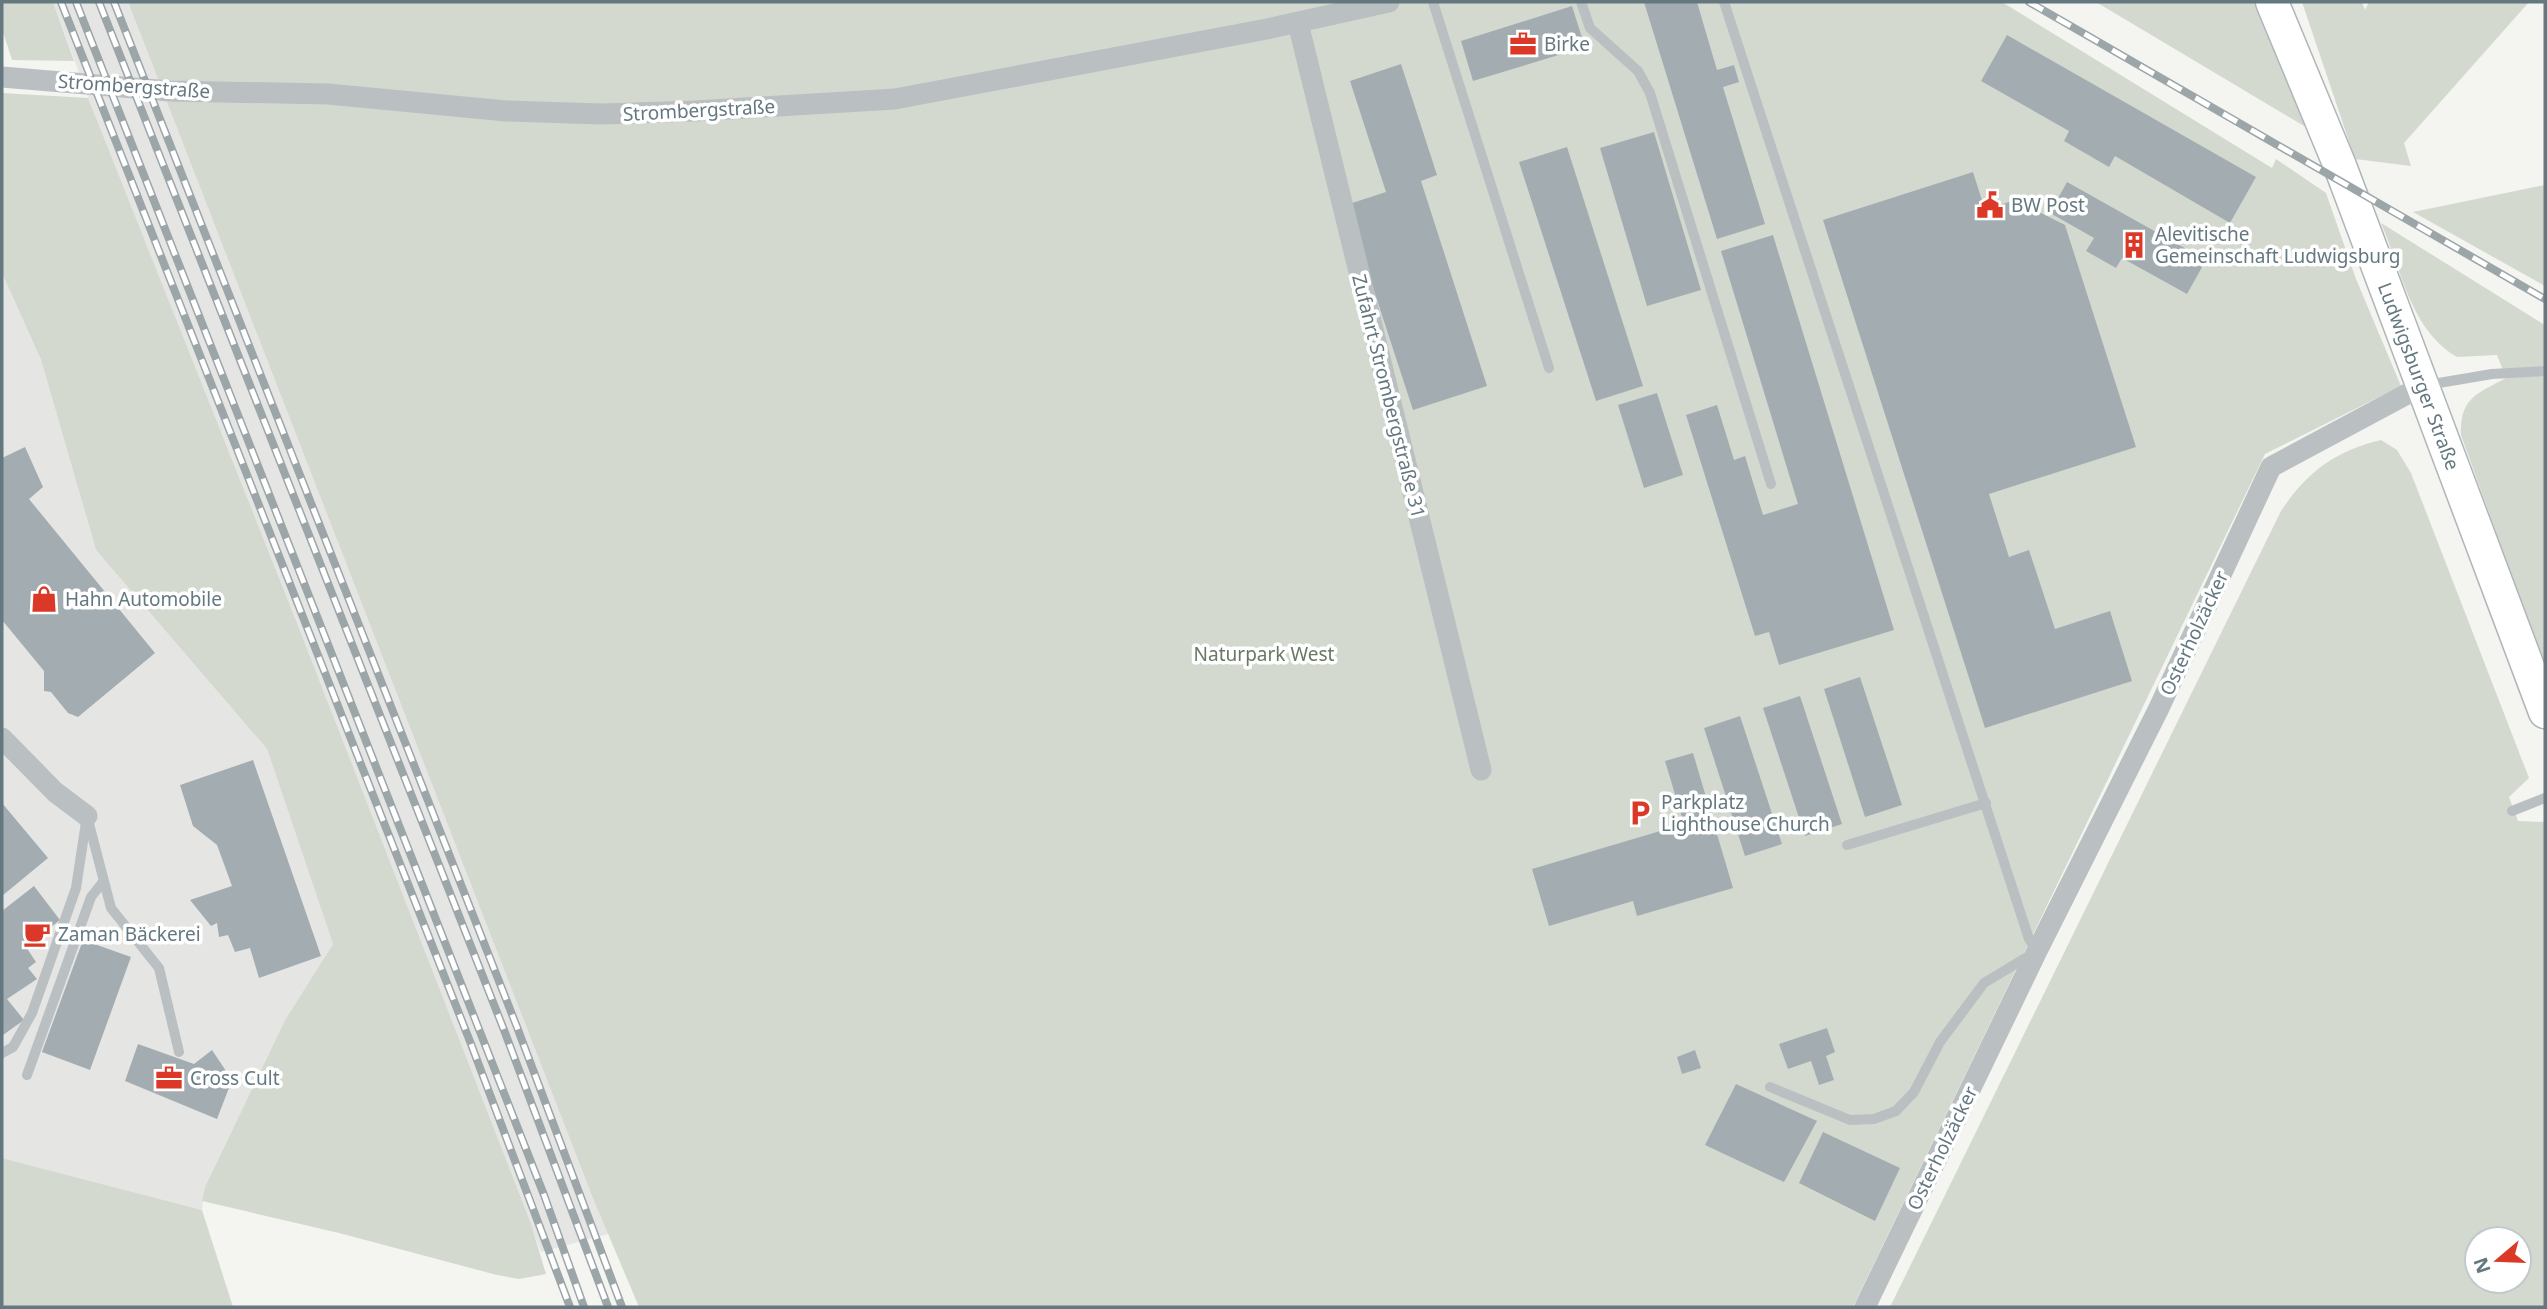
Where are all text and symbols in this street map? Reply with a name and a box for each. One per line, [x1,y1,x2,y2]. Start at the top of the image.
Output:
office icon: Birke [1508,29,1538,59]
place label: Birke [1544,31,1590,57]
street label: Strombergstraße [57,68,211,104]
street label: Strombergstraße [622,93,776,127]
public building icon: BW Post [1975,190,2005,220]
place label: BW Post [2011,192,2085,218]
place label: Alevitische Gemeinschaft Ludwigsburg [2155,221,2400,269]
building icon: Alevitische Gemeinschaft Ludwigsburg [2119,230,2149,260]
street label: Zufahrt Strombergstraße 31 [1346,271,1432,521]
street label: Ludwigsburger Straße [2372,279,2466,474]
street label: Osterholzäcker [2154,566,2234,700]
shop icon: Hahn Automobile [29,584,59,614]
place label: Hahn Automobile [65,586,222,612]
park label: Naturpark West [1194,641,1335,667]
place label: Parkplatz Lighthouse Church [1661,789,1830,837]
parking icon: Parkplatz Lighthouse Church [1625,798,1655,828]
cafe icon: Zaman Bäckerei [22,919,52,949]
place label: Zaman Bäckerei [58,921,201,947]
office icon: Cross Cult [154,1063,184,1093]
place label: Cross Cult [190,1065,280,1091]
street label: Osterholzäcker [1901,1082,1983,1214]
north arrow [2463,1225,2533,1295]
text: N [2467,1254,2497,1277]

